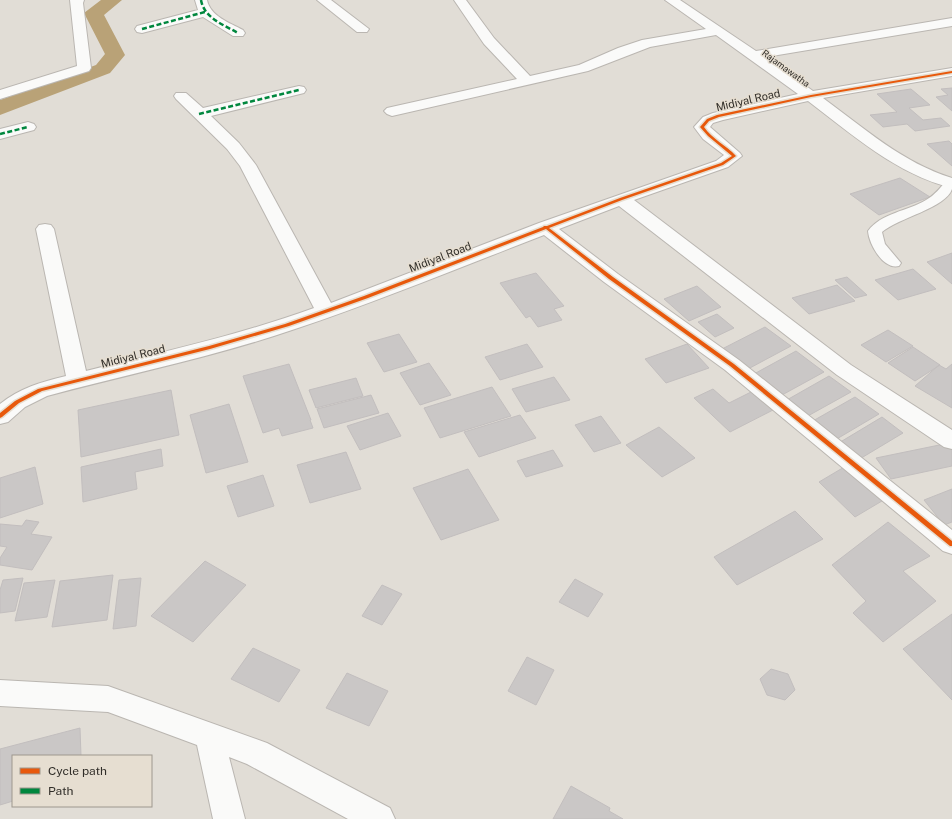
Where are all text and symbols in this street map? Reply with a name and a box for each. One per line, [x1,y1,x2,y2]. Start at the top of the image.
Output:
street label: Rajamawatha [760,47,812,89]
street label: Midiyal Road [715,87,781,113]
street label: Midiyal Road [407,240,473,274]
street label: Midiyal Road [100,342,166,370]
legend [12,755,152,807]
text: Cycle path [48,764,107,778]
text: Path [48,784,74,798]

